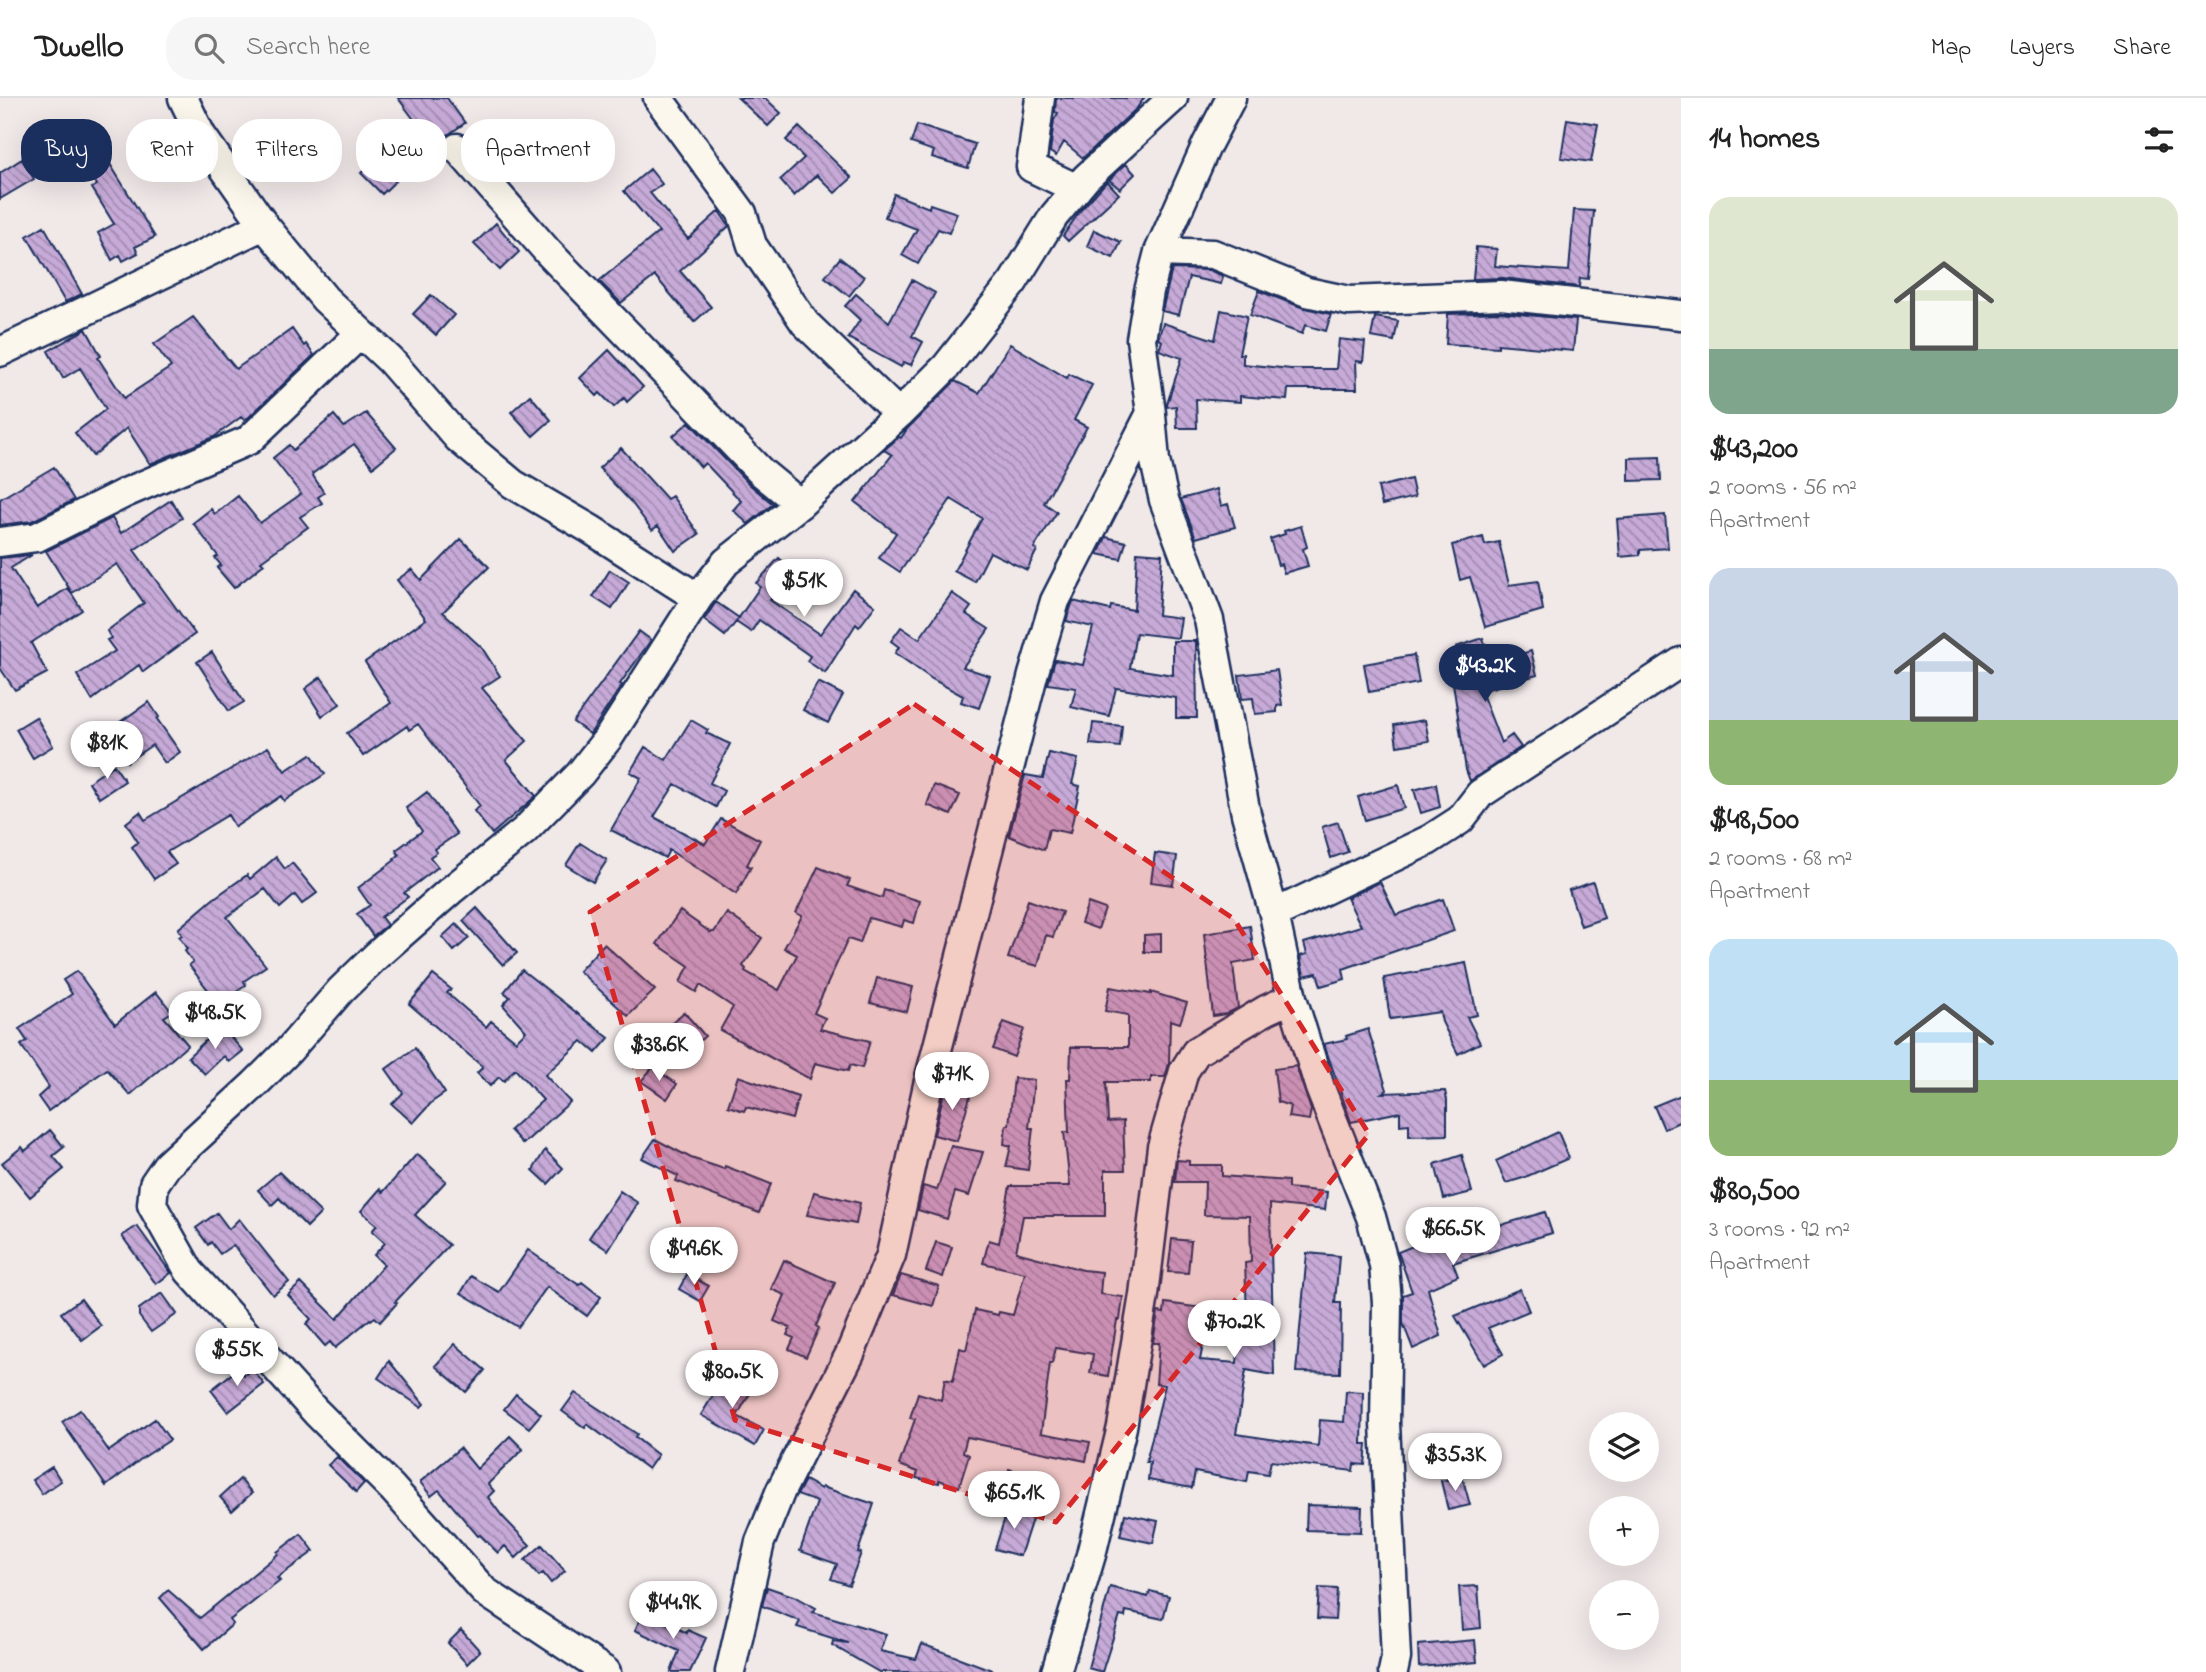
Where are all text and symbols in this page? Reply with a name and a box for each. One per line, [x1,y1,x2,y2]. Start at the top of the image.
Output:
search box [166,17,656,80]
text: Dwello [35,24,124,72]
icon: search [190,29,228,67]
text: Search here [246,29,370,67]
text: Map [1931,31,1971,66]
text: Layers [2009,31,2075,66]
text: Share [2113,31,2171,66]
text: 14 homes [1709,118,1820,162]
chip: Buy [21,119,112,182]
chip: Rent [126,119,218,182]
chip: Filters [232,119,342,182]
chip: New [356,119,447,182]
chip: Apartment [461,119,615,182]
icon: filters [2140,121,2178,159]
icon: home [1881,243,2007,369]
text: $43,200 [1709,428,1798,472]
text: 2 rooms · 56 m² [1709,472,1857,505]
text: Apartment [1709,505,1810,538]
pin: $51K [763,560,845,619]
text: $51K [781,565,827,598]
icon: home [1881,614,2007,740]
pin: $43.2K [1428,644,1542,704]
text: $43.2K [1455,650,1515,683]
pin: $81K [66,722,148,781]
text: $81K [86,727,128,760]
text: $48,500 [1709,799,1799,843]
text: 2 rooms · 68 m² [1709,843,1852,876]
text: Apartment [1709,876,1810,909]
icon: home [1881,985,2007,1111]
pin: $48.5K [158,992,272,1051]
text: $48.5K [184,997,246,1030]
pin: $38.6K [602,1024,716,1083]
text: $38.6K [630,1029,688,1062]
pin: $71K [911,1052,993,1112]
text: $71K [931,1058,973,1091]
text: $80,500 [1709,1170,1800,1214]
pin: $66.5K [1396,1208,1510,1267]
text: $66.5K [1421,1213,1485,1246]
text: 3 rooms · 92 m² [1709,1214,1850,1247]
pin: $49.6K [637,1228,751,1287]
text: $49.6K [666,1233,722,1266]
text: Apartment [1709,1247,1810,1280]
pin: $70.2K [1177,1300,1291,1360]
text: $70.2K [1204,1306,1264,1339]
pin: $55K [196,1328,278,1388]
text: $55K [211,1334,263,1367]
pin: $80.5K [675,1350,789,1410]
text: $80.5K [701,1356,763,1389]
map controls [1589,1412,1659,1650]
button: layers [1589,1412,1659,1482]
pin: $35.3K [1398,1434,1512,1493]
text: $35.3K [1424,1439,1486,1472]
pin: $65.1K [957,1472,1071,1531]
text: $65.1K [984,1477,1044,1510]
button: + [1589,1496,1659,1566]
button: − [1589,1580,1659,1650]
pin: $44.9K [616,1582,730,1641]
text: $44.9K [645,1587,701,1620]

